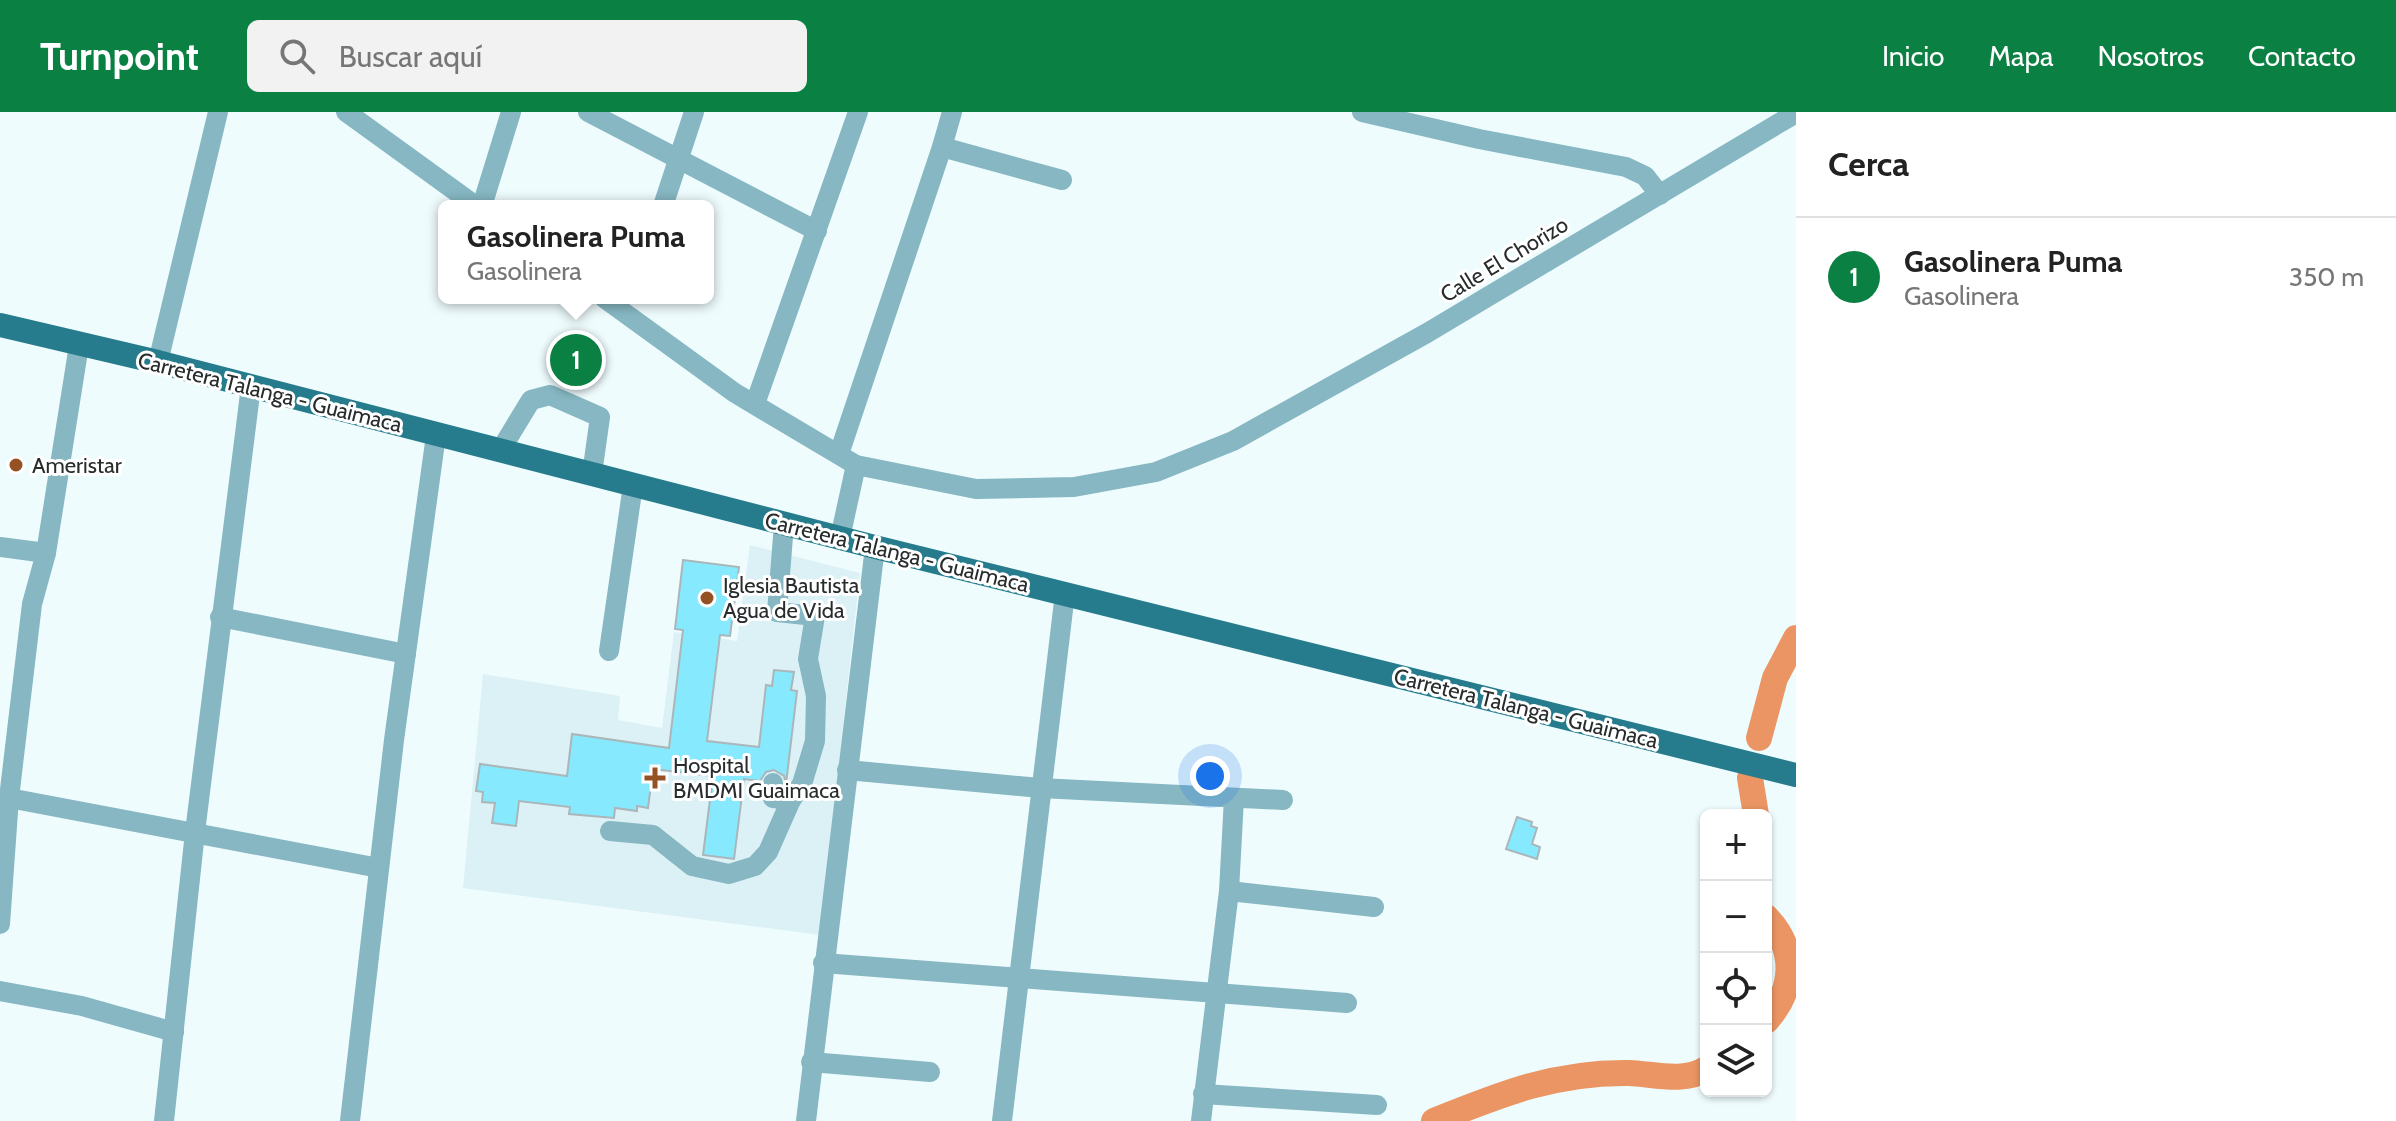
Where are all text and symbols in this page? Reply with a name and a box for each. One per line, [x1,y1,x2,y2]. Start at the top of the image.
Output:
search box [247,20,807,92]
text: Turnpoint [40,33,199,80]
icon: search [275,34,319,78]
text: Buscar aquí [339,38,482,75]
text: Inicio [1882,39,1945,73]
text: Mapa [1989,39,2054,73]
text: Nosotros [2098,39,2204,73]
text: Contacto [2248,39,2356,73]
text: Cerca [1828,143,1909,185]
popup [438,200,714,304]
street label: Calle El Chorizo [1435,211,1573,308]
text: Gasolinera Puma [467,218,685,255]
text: Gasolinera Puma [1904,243,2122,280]
text: Gasolinera [467,255,582,287]
text: 1 [1849,261,1859,293]
text: 350 m [2289,261,2364,293]
text: Gasolinera [1904,280,2019,312]
pin: 1 [550,330,602,390]
street label: Carretera Talanga - Guaimaca [135,347,405,439]
place label: Ameristar [32,452,122,479]
marker: Ameristar [7,456,25,474]
street label: Carretera Talanga - Guaimaca [762,507,1032,599]
place label: Iglesia Bautista Agua de Vida [723,572,860,624]
marker: Iglesia Bautista Agua de Vida [698,589,716,607]
street label: Carretera Talanga - Guaimaca [1391,663,1661,755]
place label: Hospital BMDMI Guaimaca [673,752,840,804]
your location [1190,756,1230,796]
marker: Hospital BMDMI Guaimaca [644,767,666,789]
map controls [1700,809,1772,1097]
button: + [1700,809,1772,881]
button: − [1700,881,1772,953]
button: locate [1700,953,1772,1025]
button: layers [1700,1025,1772,1097]

